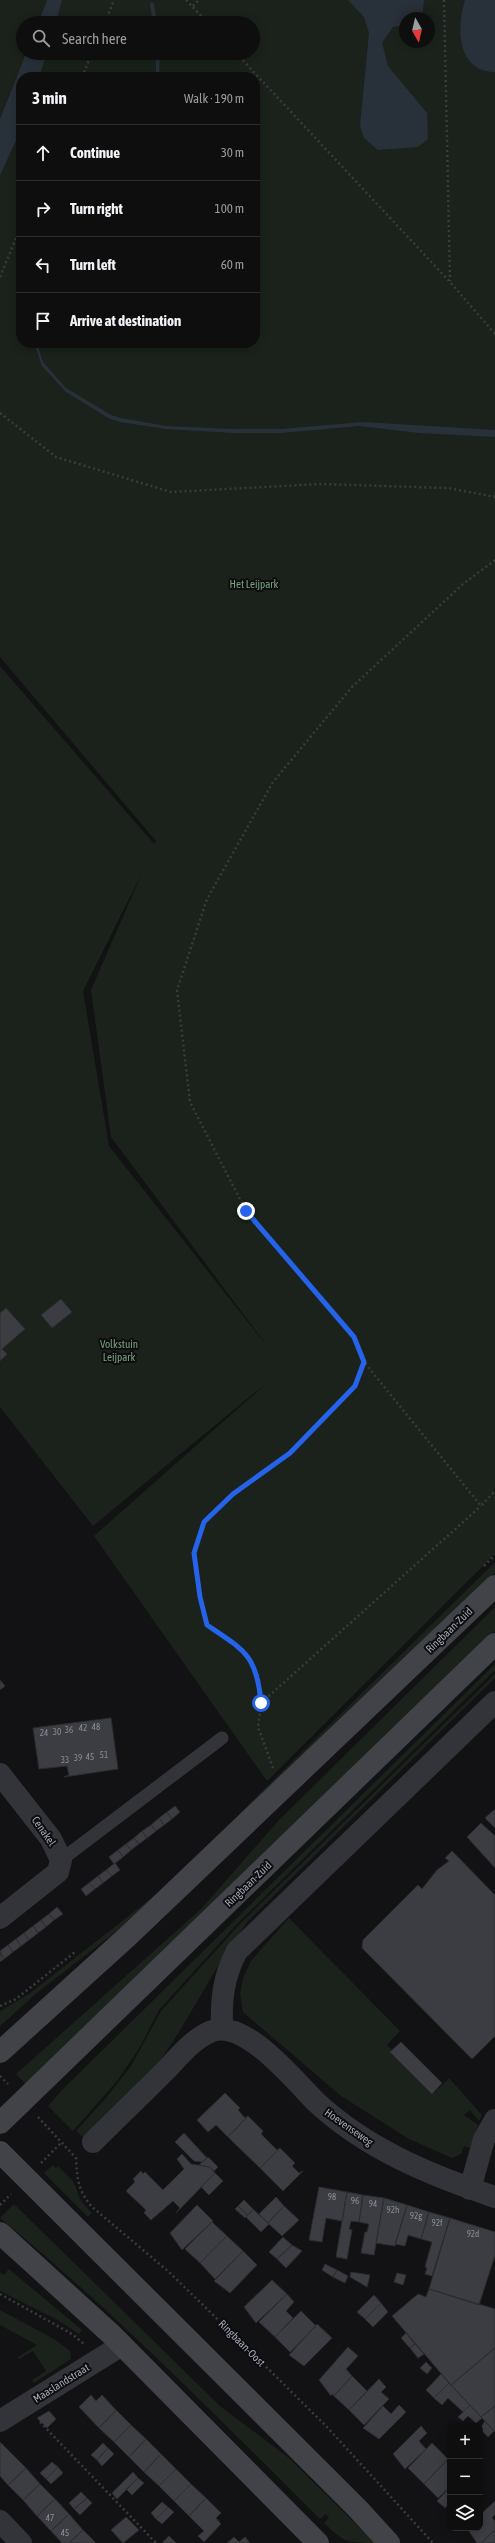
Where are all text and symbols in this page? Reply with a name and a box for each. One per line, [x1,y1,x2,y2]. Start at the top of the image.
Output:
north arrow [399,12,435,48]
search box [16,16,260,60]
icon: search [30,27,52,49]
text: Search here [62,30,127,47]
text: 3 min [32,88,67,108]
text: Walk · 190 m [184,91,244,106]
icon: ahead [32,142,54,164]
text: Continue [70,144,120,161]
text: 30 m [221,145,244,160]
icon: right [32,198,54,220]
text: Turn right [70,200,123,217]
text: 100 m [215,201,244,216]
icon: left [32,254,54,276]
text: Turn left [70,256,116,273]
text: 60 m [221,257,244,272]
icon: arrive [32,310,54,332]
text: Arrive at destination [70,312,181,329]
park label: Het Leijpark [230,578,279,590]
route end [237,1202,255,1220]
park label: Volkstuin Leijpark [100,1338,138,1363]
street label: Ringbaan-Zuid [423,1605,475,1655]
route start [252,1694,270,1712]
house number: 48 [92,1722,100,1732]
house number: 42 [79,1723,87,1733]
house number: 36 [65,1725,73,1735]
house number: 30 [53,1727,61,1737]
house number: 24 [40,1728,48,1738]
house number: 51 [100,1750,108,1760]
house number: 45 [86,1752,94,1762]
house number: 39 [74,1753,82,1763]
house number: 33 [61,1755,69,1765]
street label: Cenakel [30,1814,58,1848]
street label: Ringbaan-Zuid [222,1859,274,1909]
street label: Hoevenseweg [323,2106,376,2148]
house number: 98 [328,2192,336,2202]
house number: 96 [351,2196,359,2206]
house number: 94 [369,2199,377,2209]
house number: 92h [387,2205,399,2215]
house number: 92g [410,2211,422,2221]
house number: 92f [432,2218,443,2228]
house number: 92d [467,2229,479,2239]
street label: Ringbaan-Oost [216,2317,268,2369]
street label: Maaslandstraat [31,2361,91,2405]
map controls [447,2423,483,2531]
button: + [447,2423,483,2459]
button: − [447,2459,483,2495]
button: layers [447,2495,483,2531]
house number: 47 [46,2513,54,2523]
house number: 45 [61,2528,69,2538]

